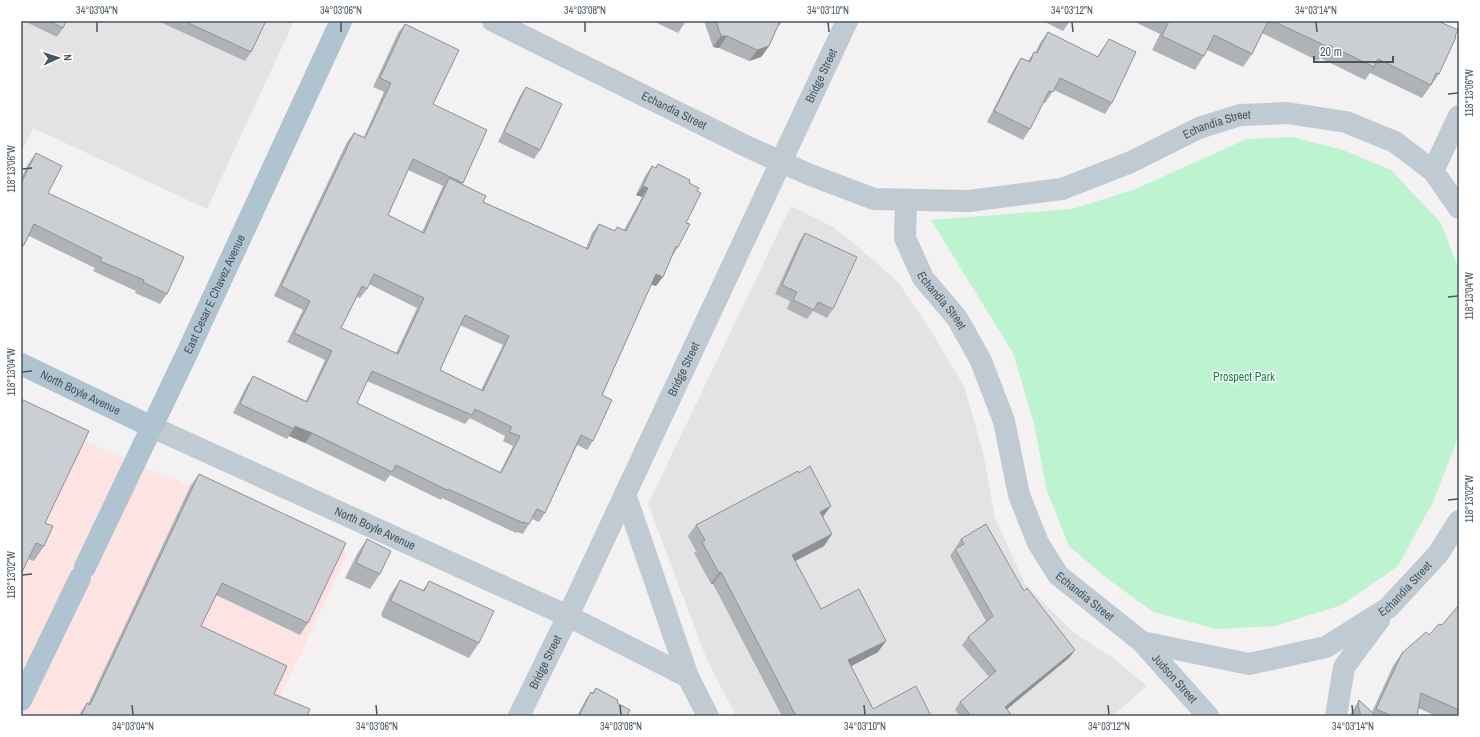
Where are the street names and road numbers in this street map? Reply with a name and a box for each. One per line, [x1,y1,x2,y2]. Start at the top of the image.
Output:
street label: Bridge Street [802,46,841,106]
street label: Echandia Street [639,88,710,133]
street label: Echandia Street [1180,107,1251,143]
street label: East Cesar E Chavez Avenue [180,232,249,356]
street label: Echandia Street [913,269,970,333]
street label: Bridge Street [664,339,703,399]
street label: North Boyle Avenue [38,367,123,419]
street label: North Boyle Avenue [332,503,418,554]
street label: Echandia Street [1375,558,1435,620]
street label: Echandia Street [1052,568,1118,625]
street label: Bridge Street [525,632,565,692]
street label: Judson Street [1148,651,1201,707]

